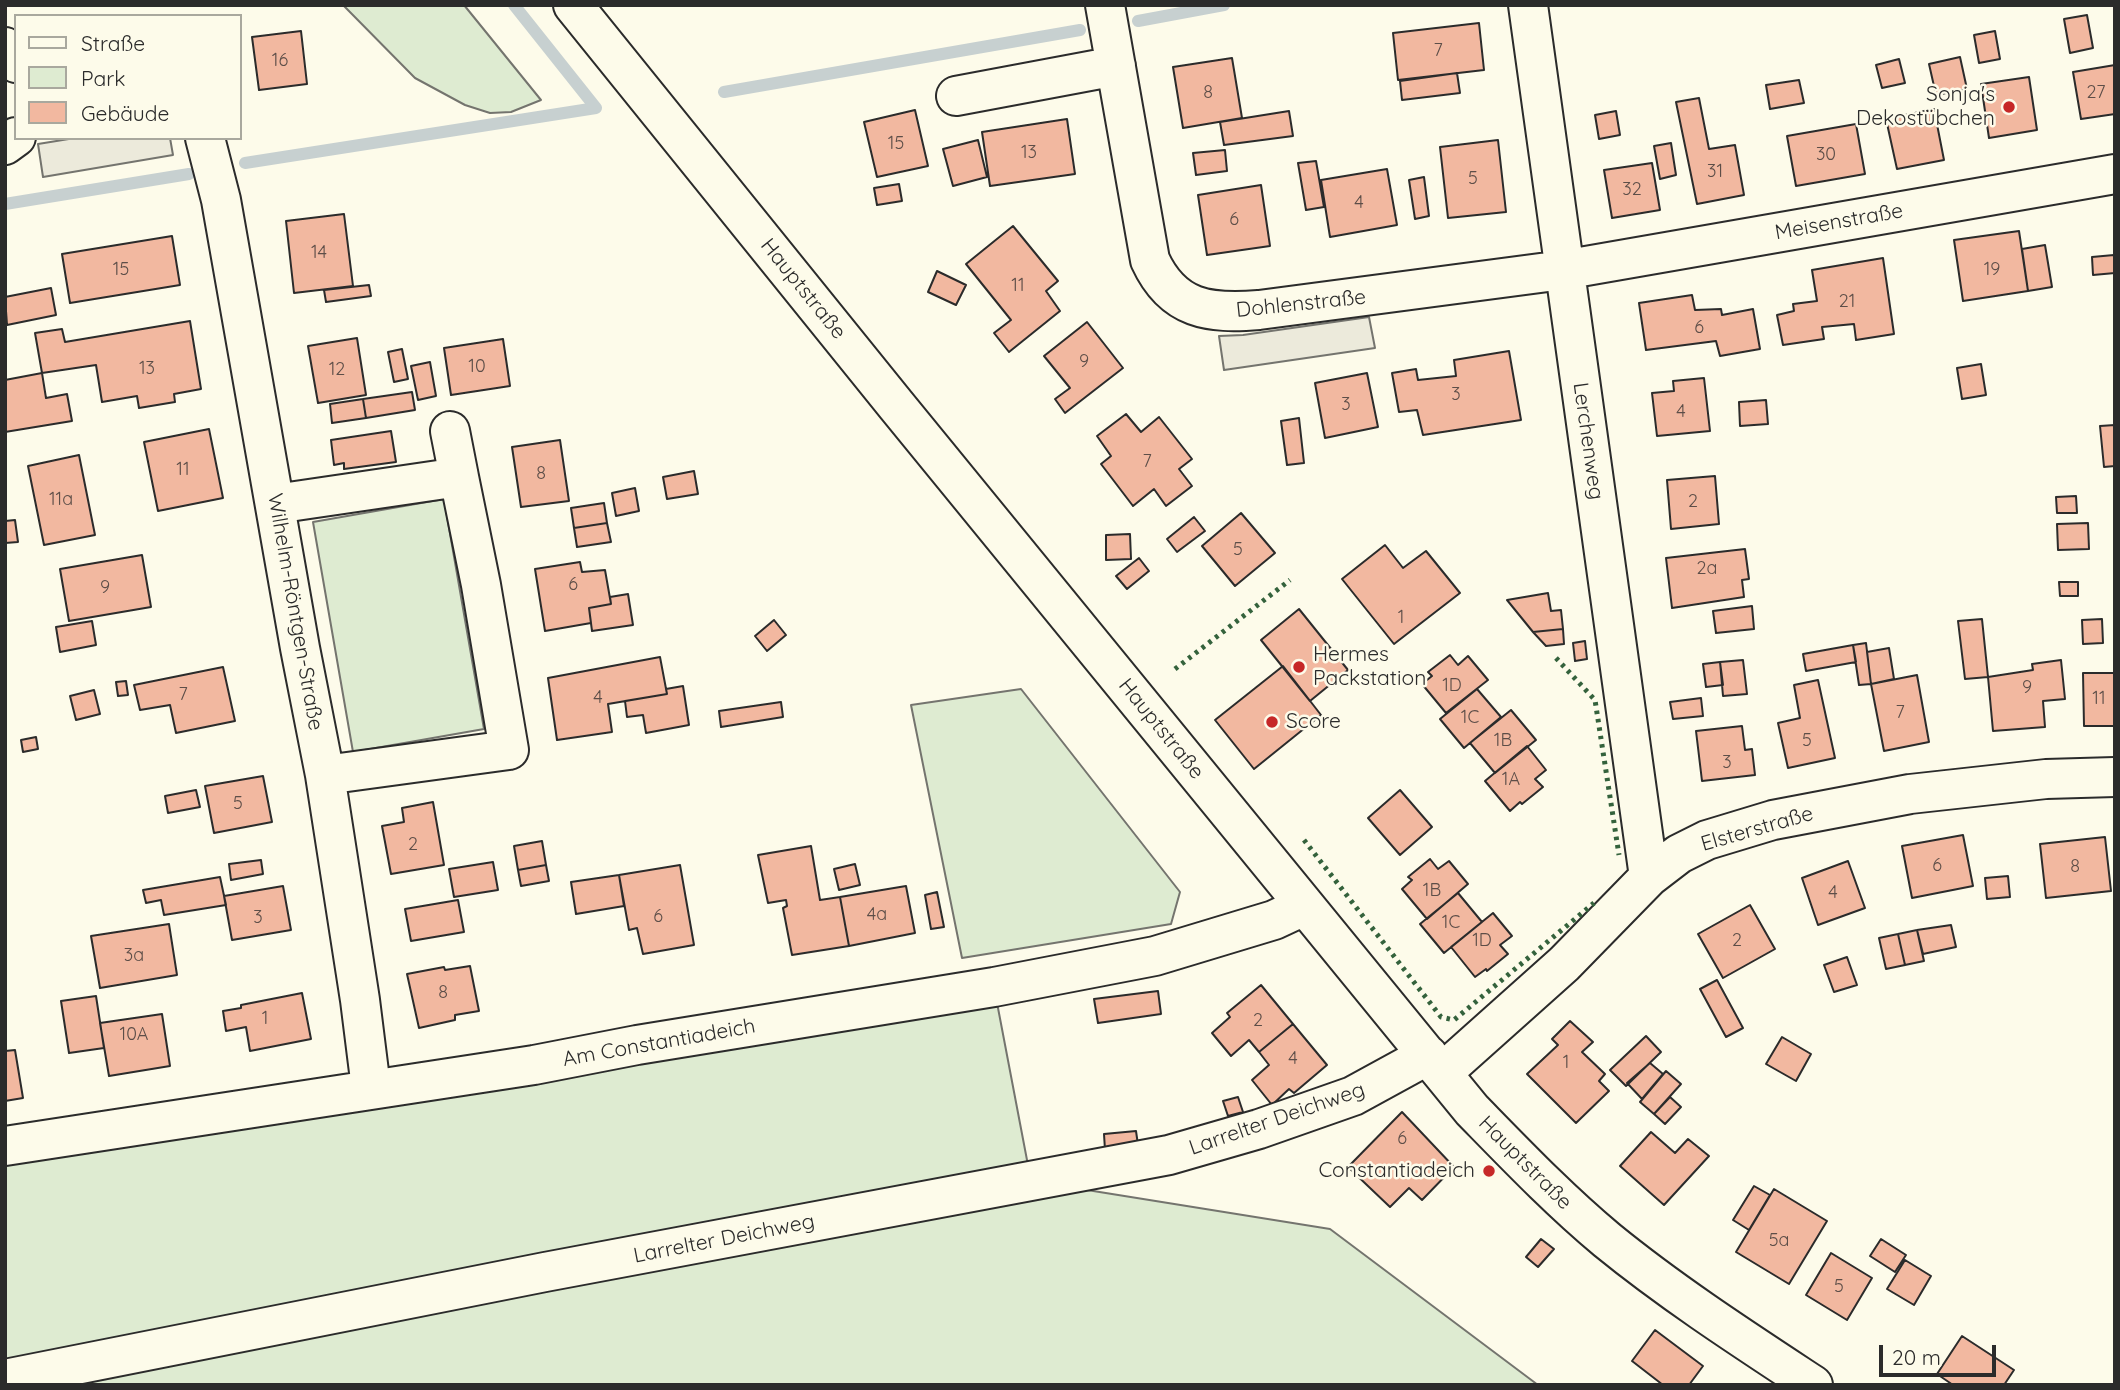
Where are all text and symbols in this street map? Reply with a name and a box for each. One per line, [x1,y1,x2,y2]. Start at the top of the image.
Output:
legend [14,14,242,140]
text: Straße [81,30,145,56]
house number: 7 [1433,40,1443,62]
house number: 16 [272,50,288,72]
text: Park [81,65,125,91]
house number: 8 [1203,82,1213,104]
place label: Sonja's Dekostübchen [1856,82,1995,132]
house number: 27 [2087,82,2105,104]
marker: Sonja's Dekostübchen [2001,99,2017,115]
text: Gebäude [81,100,169,126]
house number: 15 [888,133,904,155]
house number: 13 [1021,142,1037,164]
house number: 30 [1816,144,1836,166]
house number: 31 [1707,161,1723,183]
house number: 5 [1468,168,1478,190]
house number: 32 [1622,179,1642,201]
house number: 4 [1354,192,1364,214]
street label: Meisenstraße [1773,198,1905,246]
house number: 6 [1229,209,1239,231]
street label: Hauptstraße [755,234,851,344]
house number: 14 [311,242,327,264]
house number: 15 [113,259,129,281]
house number: 19 [1984,259,2000,281]
house number: 11 [1011,275,1025,297]
street label: Dohlenstraße [1235,285,1367,323]
house number: 21 [1839,291,1855,313]
house number: 6 [1694,317,1704,339]
house number: 9 [1079,351,1089,373]
house number: 10 [468,356,486,378]
house number: 13 [139,358,155,380]
house number: 12 [329,359,345,381]
street label: Lerchenweg [1567,381,1609,501]
house number: 3 [1451,384,1461,406]
house number: 3 [1341,394,1351,416]
house number: 4 [1676,401,1686,423]
house number: 7 [1142,451,1152,473]
house number: 11 [176,459,190,481]
house number: 8 [536,463,546,485]
house number: 11a [49,489,73,511]
street label: Wilhelm-Röntgen-Straße [262,491,328,733]
house number: 2 [1688,491,1698,513]
house number: 5 [1233,539,1243,561]
house number: 2a [1697,558,1717,580]
house number: 6 [568,574,578,596]
house number: 9 [100,577,110,599]
house number: 1 [1398,607,1404,629]
place label: Hermes Packstation [1313,642,1426,692]
marker: Hermes Packstation [1291,659,1307,675]
street label: Hauptstraße [1113,674,1209,784]
house number: 1D [1442,675,1462,697]
house number: 9 [2022,677,2032,699]
house number: 7 [178,684,188,706]
house number: 4 [593,687,603,709]
house number: 11 [2092,688,2106,710]
house number: 7 [1895,702,1905,724]
house number: 1C [1461,707,1479,729]
place label: Score [1286,709,1341,735]
marker: Score [1264,714,1280,730]
house number: 1B [1494,730,1512,752]
house number: 5 [1802,730,1812,752]
house number: 3 [1722,752,1732,774]
house number: 1A [1502,769,1520,791]
house number: 5 [233,793,243,815]
street label: Elsterstraße [1698,801,1816,857]
house number: 2 [408,834,418,856]
house number: 6 [1932,855,1942,877]
house number: 8 [2070,856,2080,878]
house number: 1B [1423,880,1441,902]
house number: 4 [1828,882,1838,904]
house number: 4a [867,904,887,926]
house number: 6 [653,906,663,928]
house number: 3 [253,907,263,929]
house number: 1C [1442,912,1460,934]
house number: 1D [1472,930,1492,952]
house number: 2 [1732,930,1742,952]
house number: 3a [124,945,144,967]
house number: 8 [438,982,448,1004]
house number: 1 [262,1008,268,1030]
house number: 2 [1253,1010,1263,1032]
street label: Am Constantiadeich [561,1014,757,1072]
house number: 10A [120,1024,148,1046]
house number: 4 [1288,1048,1298,1070]
house number: 1 [1563,1052,1569,1074]
street label: Larrelter Deichweg [1186,1077,1368,1161]
street label: Hauptstraße [1473,1111,1577,1215]
house number: 6 [1397,1128,1407,1150]
place label: Constantiadeich [1318,1158,1475,1184]
marker: Constantiadeich [1481,1163,1497,1179]
street label: Larrelter Deichweg [631,1209,817,1269]
house number: 5a [1769,1230,1789,1252]
house number: 5 [1834,1276,1844,1298]
scale bar [1882,1330,1999,1374]
text: 20 m [1892,1344,1941,1370]

